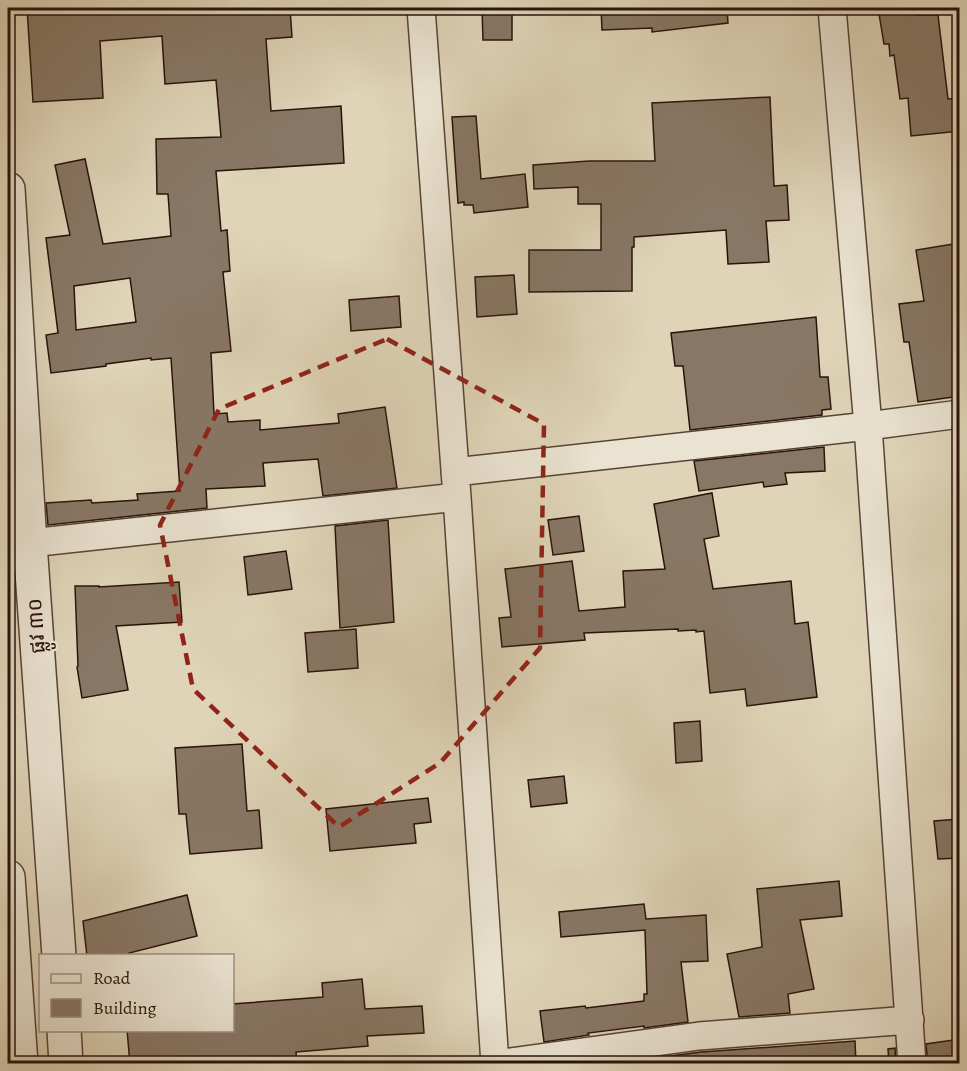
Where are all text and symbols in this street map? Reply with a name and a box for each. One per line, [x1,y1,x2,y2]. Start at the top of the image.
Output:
street label: ផ្លូវ ៣០ [20,597,57,655]
legend [39,954,234,1032]
text: Road [93,966,131,990]
text: Building [93,996,157,1020]

